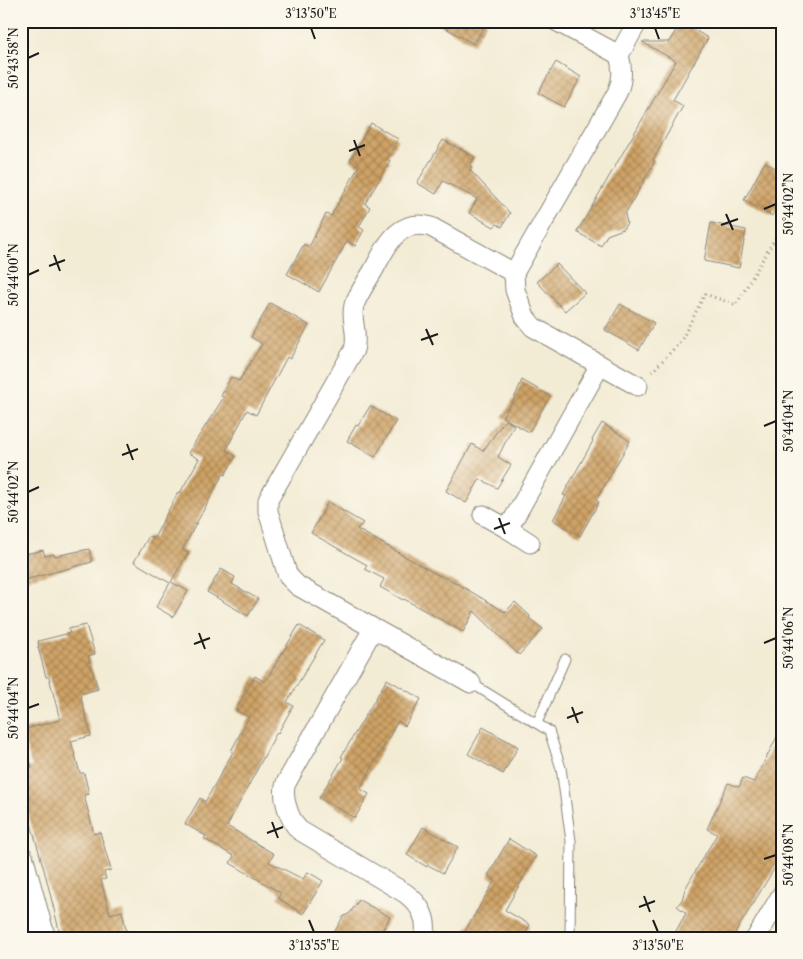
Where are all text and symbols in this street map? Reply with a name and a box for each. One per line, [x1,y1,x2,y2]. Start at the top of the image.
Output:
text: 3°13'50"E [285,6,337,21]
text: 3°13'45"E [630,6,680,21]
text: 50°43'58"N [6,27,21,89]
text: 50°44'02"N [781,173,796,235]
text: 50°44'00"N [6,243,21,307]
text: 50°44'04"N [781,390,796,452]
text: 50°44'02"N [6,461,21,523]
text: 50°44'06"N [781,607,796,669]
text: 50°44'04"N [6,677,21,739]
text: 50°44'08"N [781,824,796,886]
text: 3°13'55"E [289,938,339,953]
text: 3°13'50"E [632,938,684,953]

